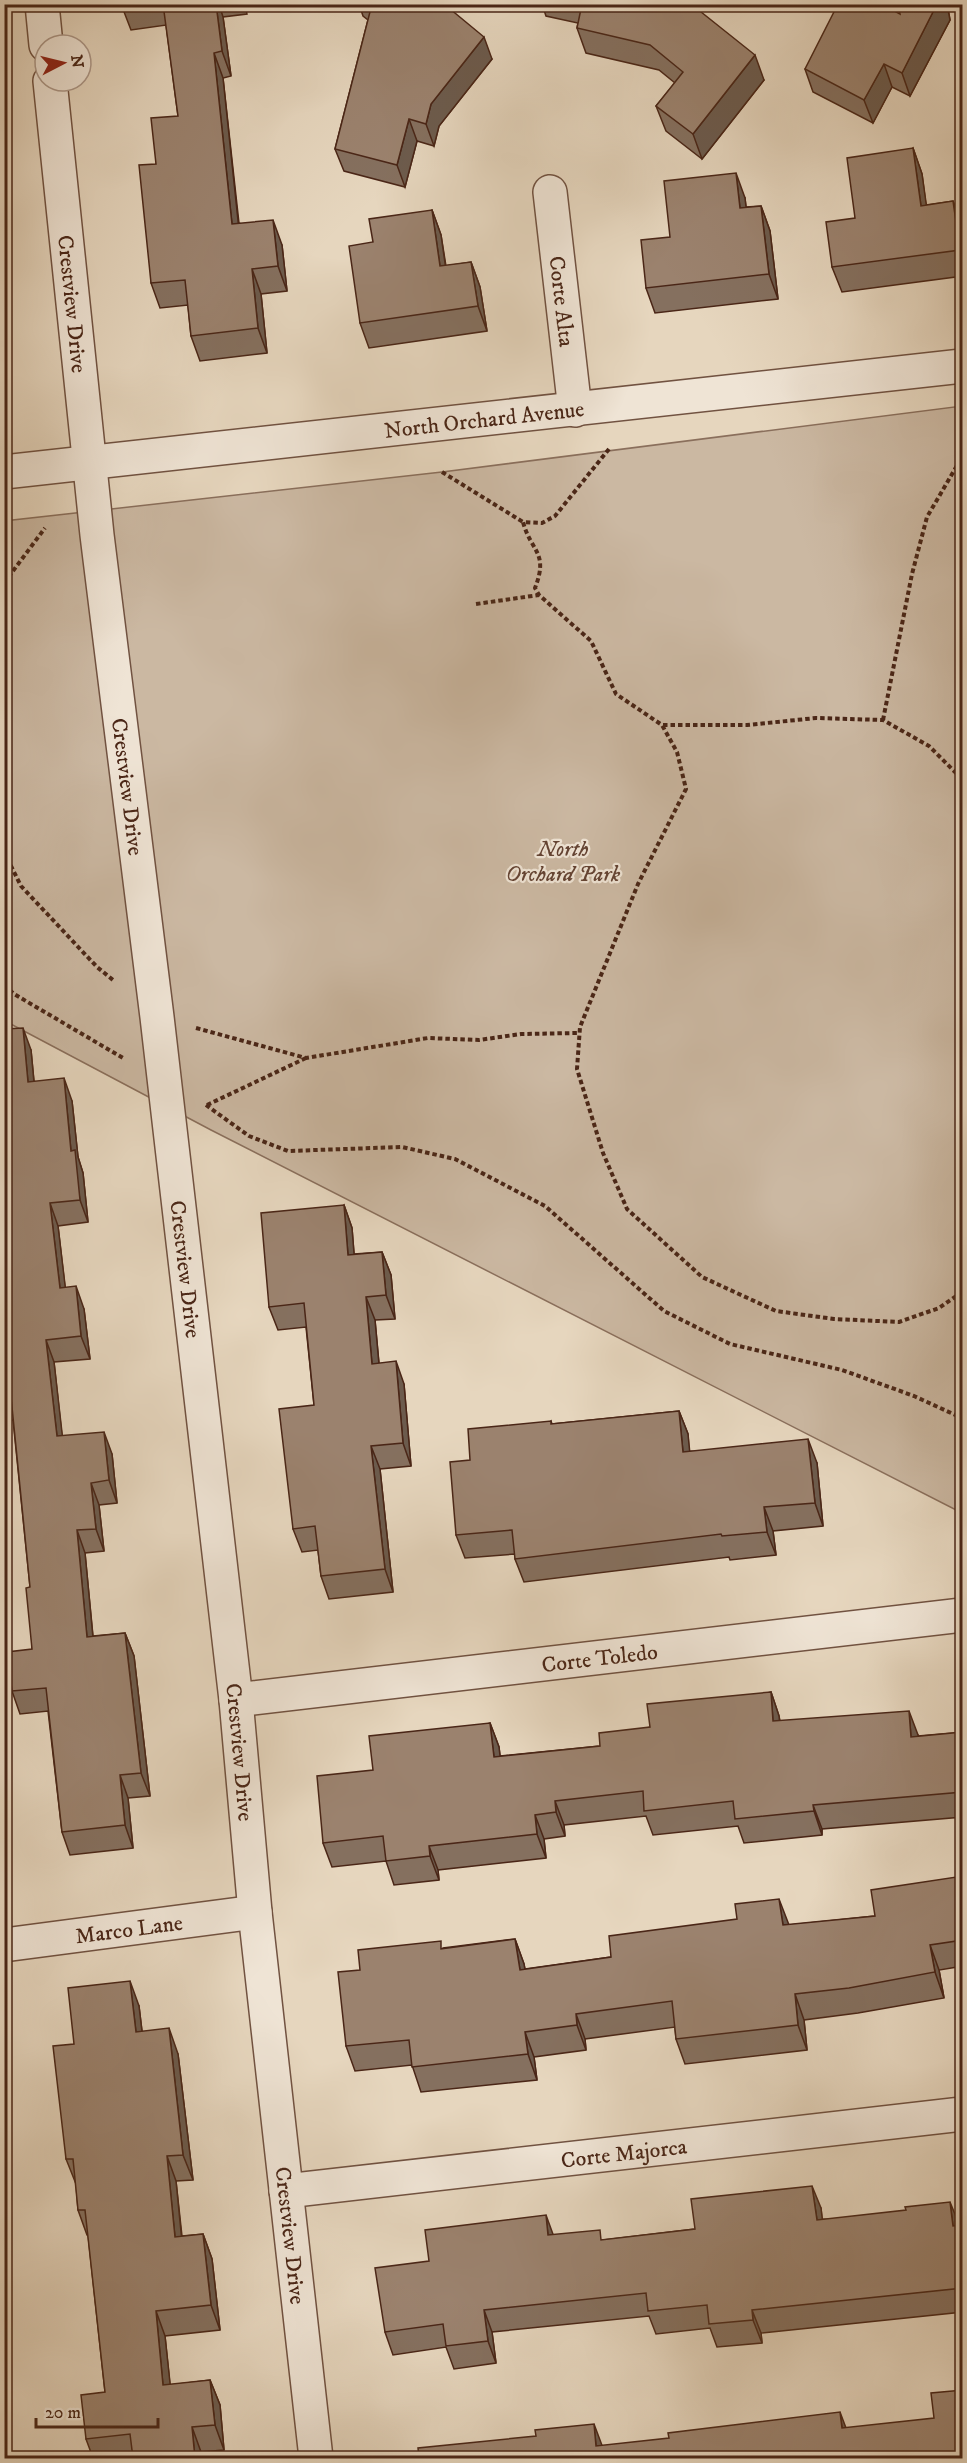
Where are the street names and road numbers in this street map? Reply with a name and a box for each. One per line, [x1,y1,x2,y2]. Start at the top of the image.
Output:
street label: Crestview Drive [51,234,92,374]
street label: Corte Alta [542,255,580,349]
street label: North Orchard Avenue [383,396,586,445]
street label: Crestview Drive [105,716,149,857]
street label: Crestview Drive [163,1199,206,1340]
street label: Corte Toledo [540,1639,659,1679]
street label: Crestview Drive [219,1682,259,1822]
street label: Marco Lane [74,1910,185,1951]
street label: Corte Majorca [560,2133,689,2175]
street label: Crestview Drive [269,2165,311,2306]

